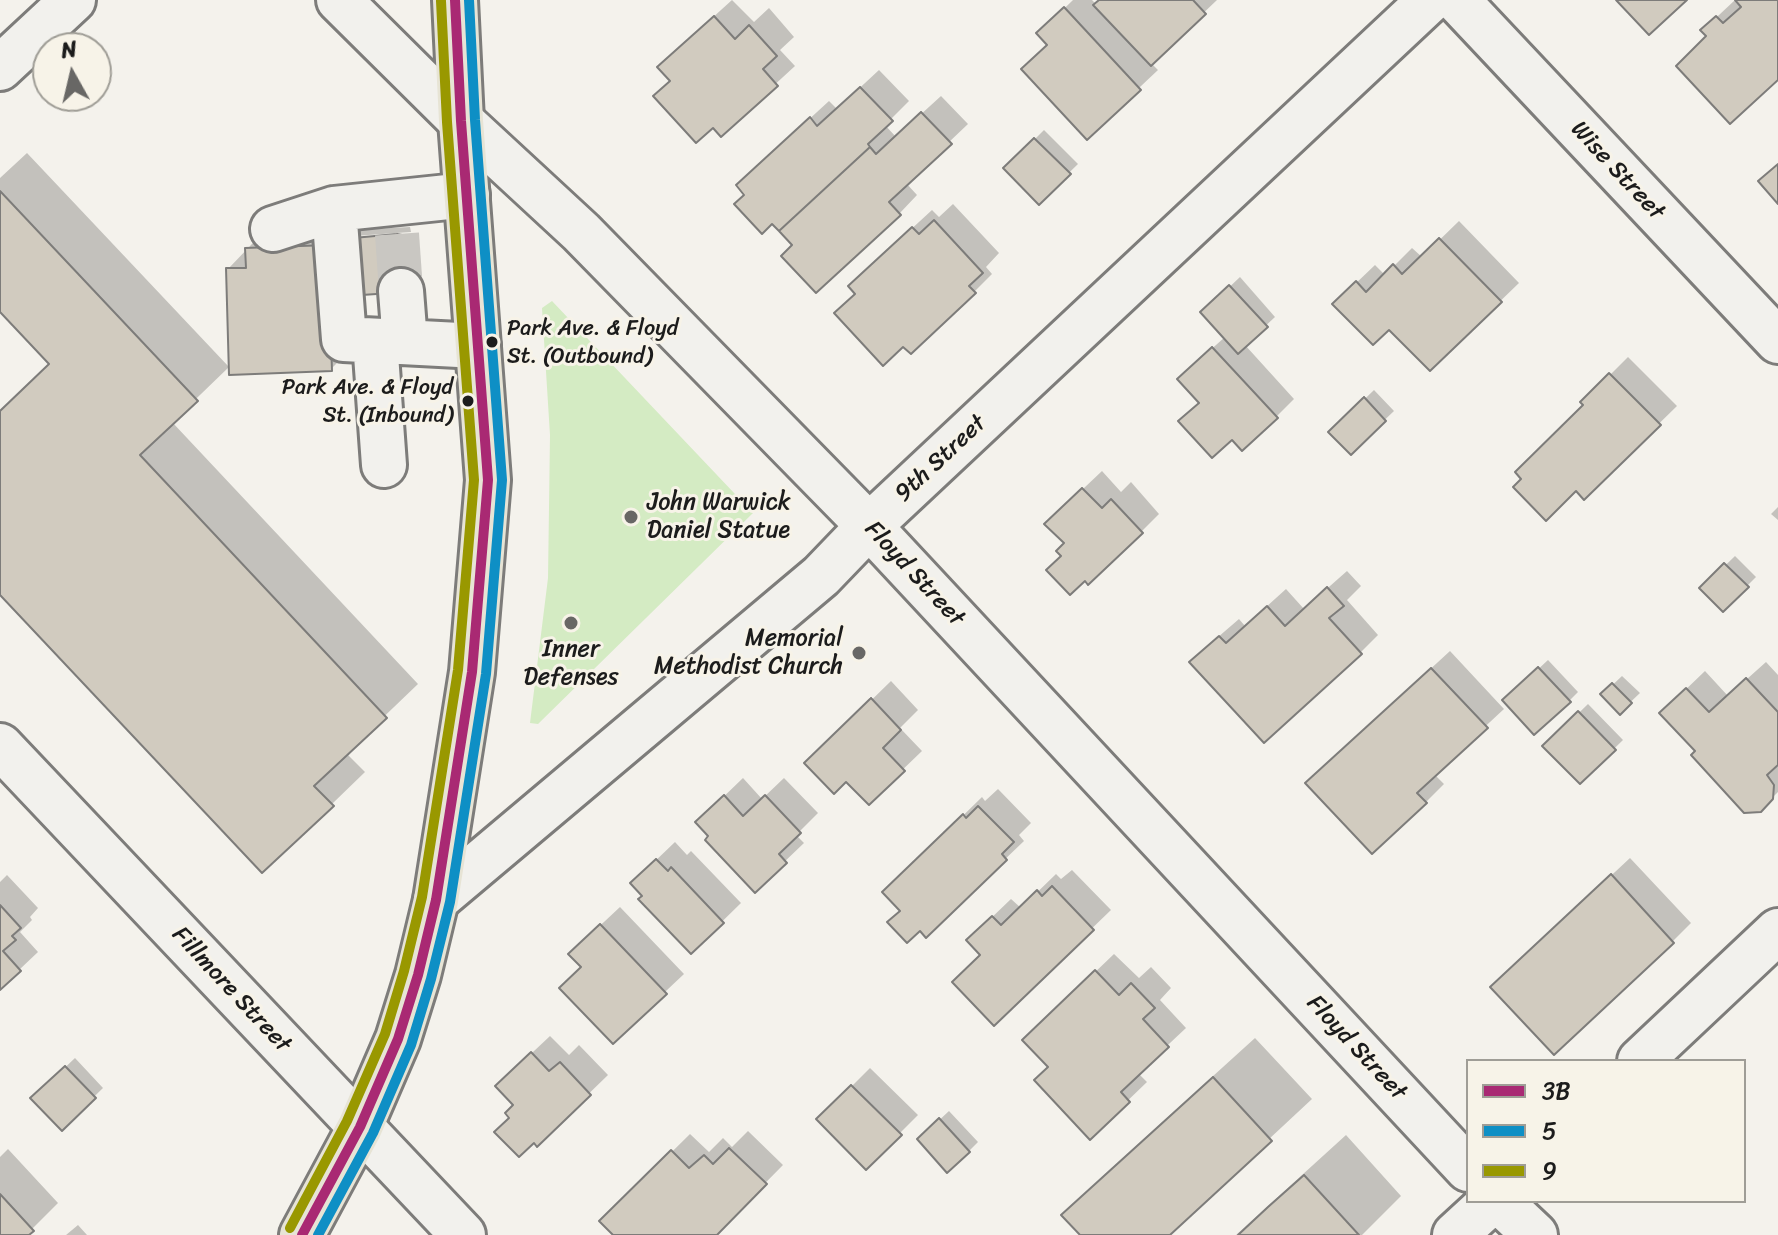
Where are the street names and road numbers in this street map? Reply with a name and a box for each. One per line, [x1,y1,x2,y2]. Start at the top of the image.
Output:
street label: Wise Street [1564,116,1670,226]
street label: 9th Street [890,410,992,508]
street label: Floyd Street [858,515,970,633]
street label: Fillmore Street [165,921,297,1059]
street label: Floyd Street [1300,989,1412,1107]

